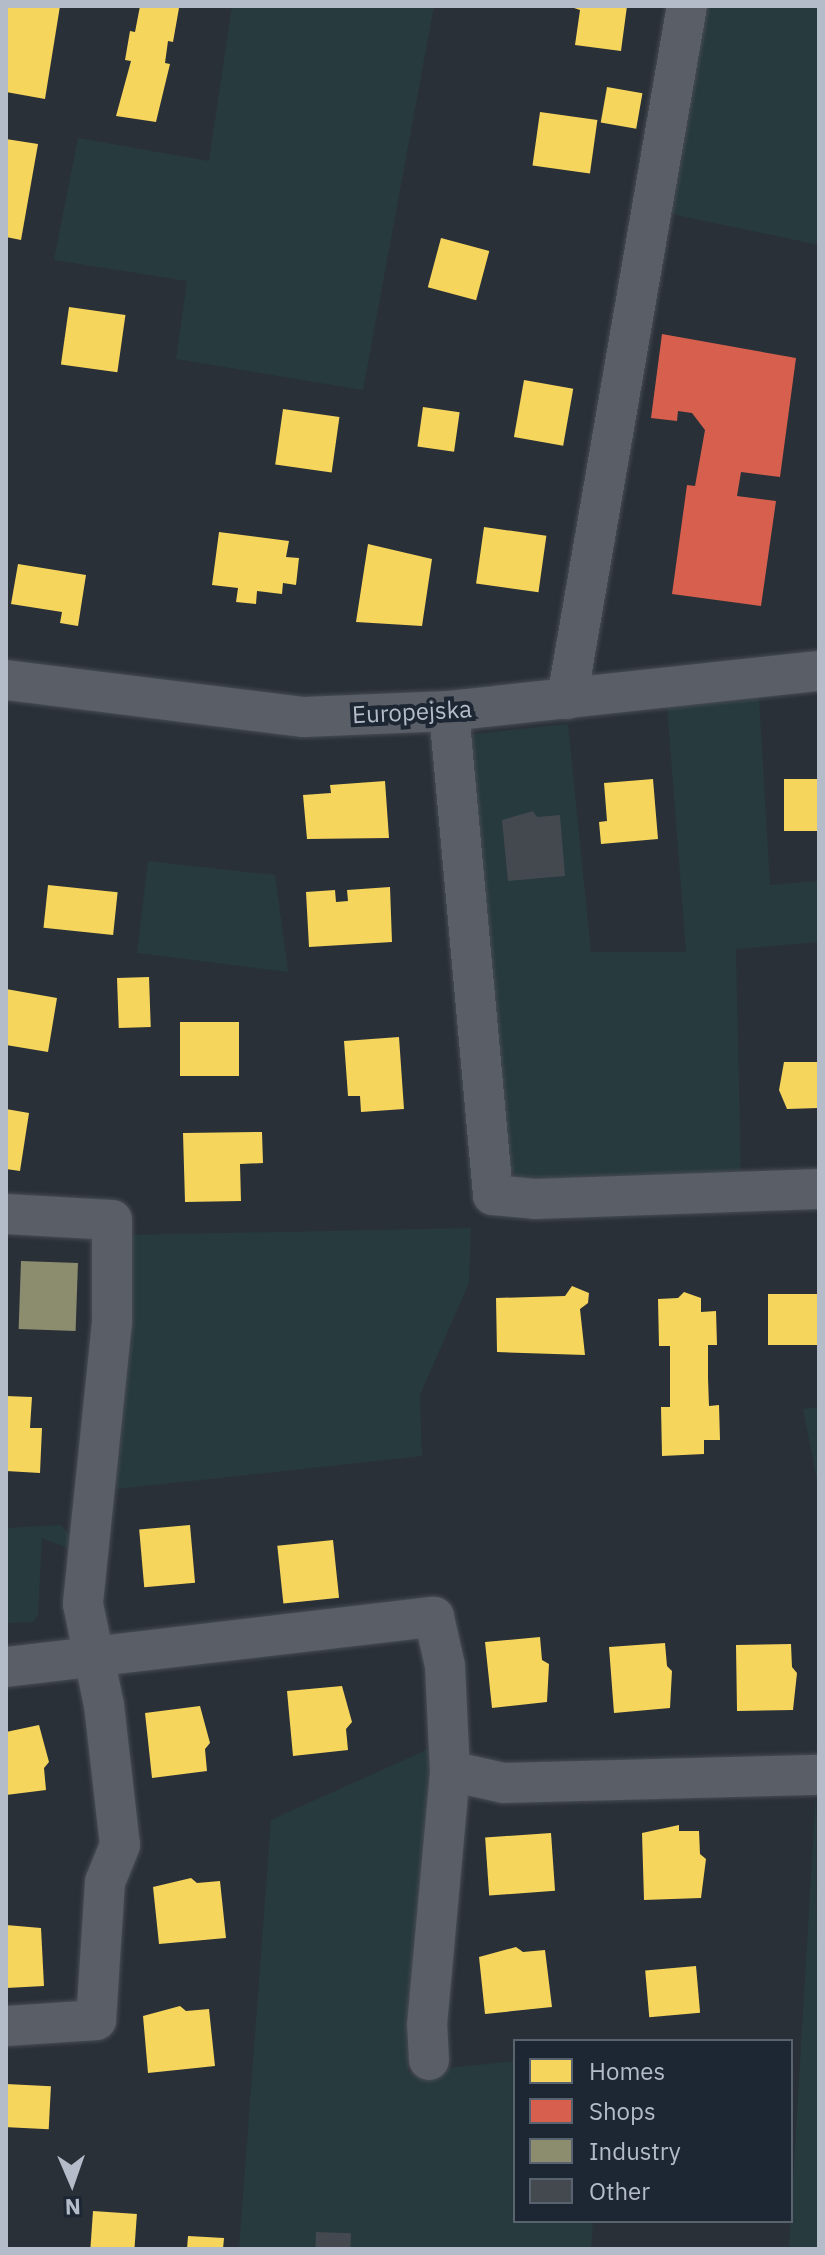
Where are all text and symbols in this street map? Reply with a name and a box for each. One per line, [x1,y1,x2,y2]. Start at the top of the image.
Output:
street label: Europejska [351,694,473,730]
legend [513,2039,793,2223]
text: Homes [589,2055,665,2087]
text: Shops [589,2095,656,2127]
text: Industry [589,2135,681,2167]
north arrow [32,2143,112,2223]
text: Other [589,2175,650,2207]
text: N [64,2193,81,2222]

